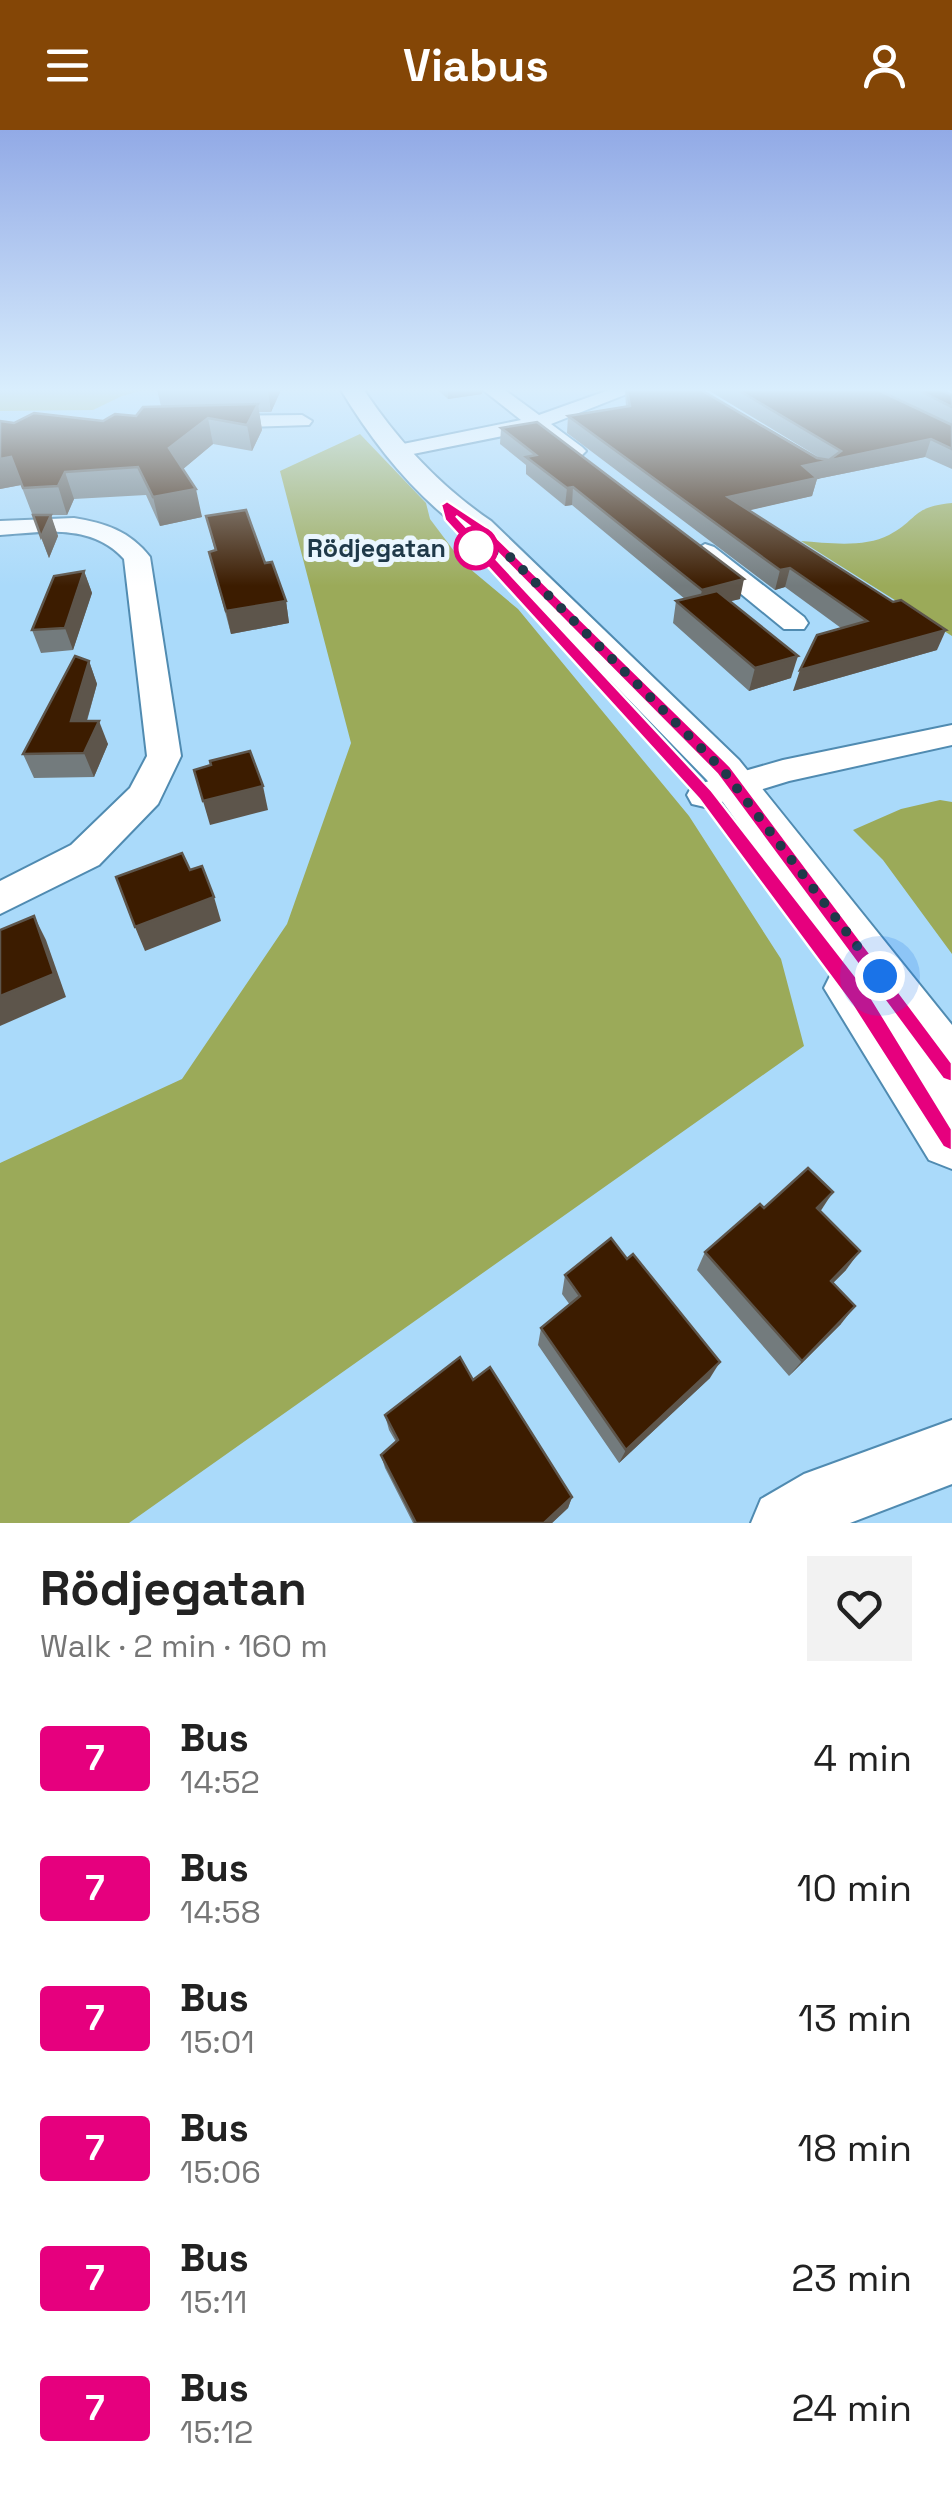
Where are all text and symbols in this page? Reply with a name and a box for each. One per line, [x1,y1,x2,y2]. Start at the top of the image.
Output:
text: Viabus [403,37,549,94]
icon: menu [40,38,95,93]
icon: person [857,38,912,93]
marker: Rödjegatan [455,527,497,569]
place label: Rödjegatan [307,532,446,564]
your location [855,951,905,1001]
button: heart [807,1556,912,1661]
text: Rödjegatan [40,1558,307,1619]
text: Walk · 2 min · 160 m [40,1626,328,1666]
text: Bus [180,1714,249,1762]
text: 4 min [813,1734,912,1782]
text: 7 [85,1736,105,1780]
text: 14:52 [180,1762,260,1802]
text: Bus [180,1844,249,1892]
text: 10 min [797,1864,912,1912]
text: 7 [85,1866,105,1910]
text: 14:58 [180,1892,261,1932]
text: Bus [180,1974,249,2022]
text: 13 min [798,1994,912,2042]
text: 7 [85,1996,105,2040]
text: 15:01 [180,2022,255,2062]
text: Bus [180,2104,249,2152]
text: 18 min [797,2124,912,2172]
text: 7 [85,2126,105,2170]
text: 15:06 [180,2152,261,2192]
text: Bus [180,2234,249,2282]
text: 23 min [791,2254,912,2302]
text: 7 [85,2256,105,2300]
text: 15:11 [180,2282,247,2322]
text: Bus [180,2364,249,2412]
text: 24 min [791,2384,912,2432]
text: 7 [85,2386,105,2430]
text: 15:12 [180,2412,253,2452]

